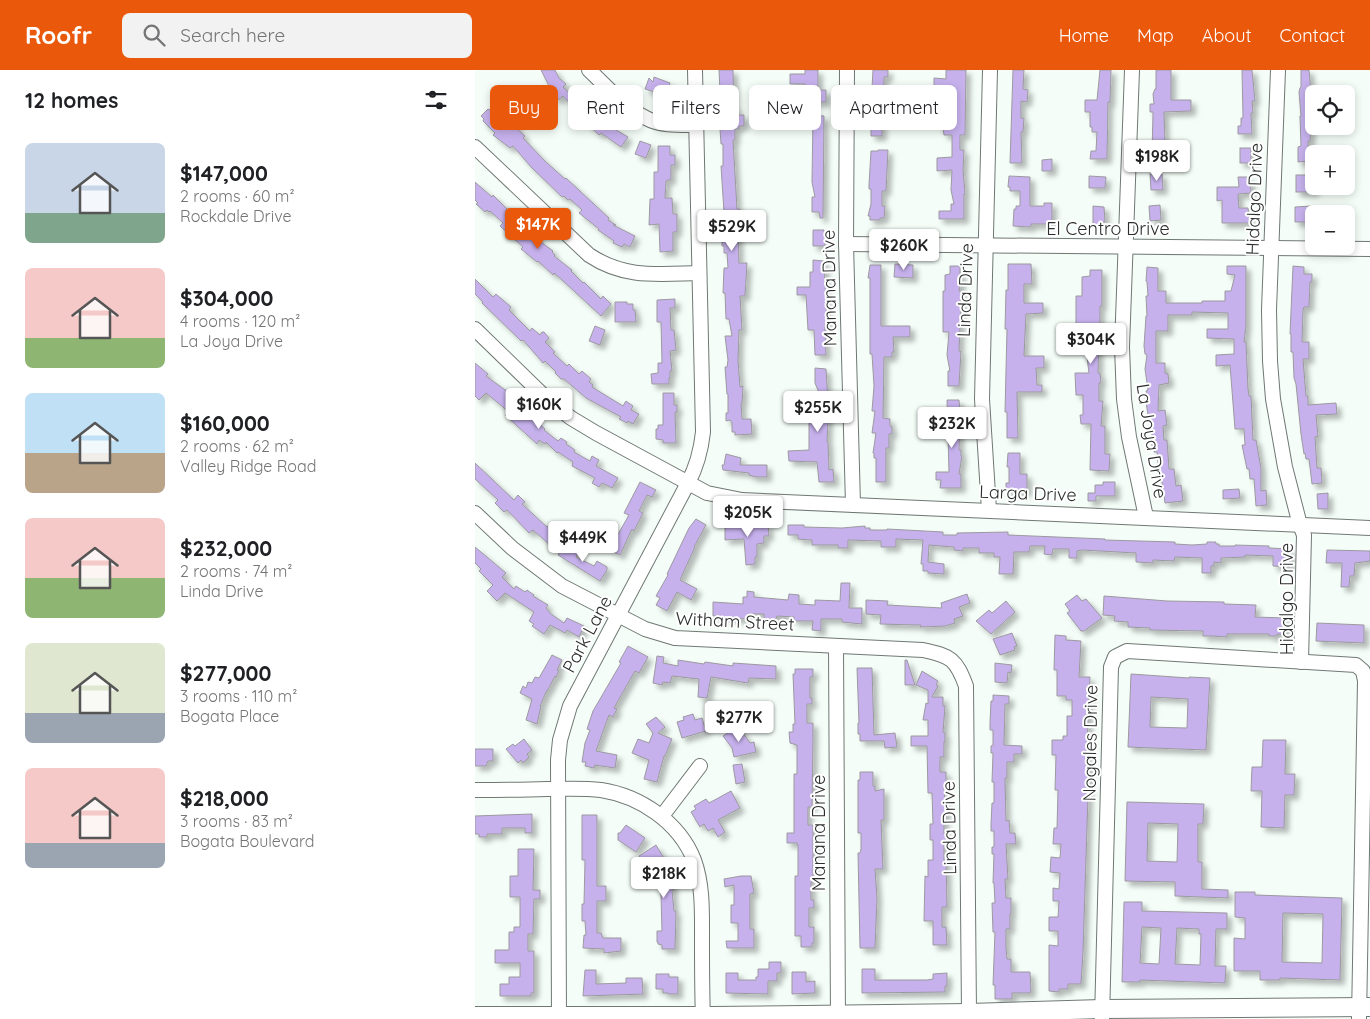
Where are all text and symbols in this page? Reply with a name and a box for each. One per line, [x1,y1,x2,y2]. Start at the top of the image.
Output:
search box [122,13,472,58]
text: Roofr [25,20,92,50]
icon: search [140,21,168,49]
text: Search here [180,23,285,47]
text: Home [1059,24,1109,47]
text: Map [1137,24,1174,47]
text: About [1202,24,1252,47]
text: Contact [1280,24,1345,47]
chip: Buy [490,85,558,130]
chip: Rent [568,85,643,130]
chip: Filters [653,85,739,130]
chip: New [749,85,821,130]
chip: Apartment [831,85,957,130]
map controls [1305,85,1355,255]
button: locate [1305,85,1355,135]
icon: filters [422,86,450,114]
text: 12 homes [25,87,118,113]
pin: $198K [1122,140,1192,182]
street label: Hidalgo Drive [1241,142,1267,256]
button: + [1305,145,1355,195]
text: $198K [1135,146,1179,166]
text: $147,000 [180,160,268,186]
icon: home [65,163,125,223]
text: 2 rooms · 60 m² [180,186,294,206]
button: − [1305,205,1355,255]
text: Rockdale Drive [180,206,292,226]
pin: $147K [503,208,573,250]
pin: $529K [697,210,767,252]
text: $147K [516,214,560,234]
text: $529K [708,216,756,236]
street label: El Centro Drive [1046,217,1170,240]
pin: $260K [869,228,939,271]
street label: Manana Drive [816,229,842,347]
text: $260K [880,235,928,255]
street label: Linda Drive [952,243,978,337]
text: $304,000 [180,285,274,311]
icon: home [65,288,125,348]
text: 4 rooms · 120 m² [180,311,300,331]
pin: $304K [1056,322,1126,365]
text: $304K [1067,329,1115,349]
text: La Joya Drive [180,331,283,351]
street label: La Joya Drive [1132,382,1172,500]
pin: $160K [504,388,574,430]
pin: $255K [783,390,853,433]
text: $160K [517,394,561,414]
text: $255K [794,397,842,417]
pin: $232K [917,406,987,449]
text: $160,000 [180,410,270,436]
icon: home [65,413,125,473]
text: $232K [929,413,975,433]
text: 2 rooms · 62 m² [180,436,294,456]
text: Valley Ridge Road [180,456,316,476]
street label: Larga Drive [979,480,1077,506]
pin: $205K [713,496,783,538]
text: $205K [724,502,772,522]
pin: $449K [548,520,618,563]
text: $449K [559,527,607,547]
text: $232,000 [180,535,272,561]
icon: home [65,538,125,598]
street label: Hidalgo Drive [1275,543,1298,655]
text: 2 rooms · 74 m² [180,561,292,581]
text: Linda Drive [180,581,263,601]
street label: Park Lane [557,591,617,677]
street label: Witham Street [675,606,795,636]
text: $277,000 [180,660,271,686]
icon: home [65,663,125,723]
street label: Nogales Drive [1077,684,1103,802]
text: 3 rooms · 110 m² [180,686,297,706]
pin: $277K [704,700,774,743]
text: Bogata Place [180,706,279,726]
text: $277K [716,707,762,727]
street label: Manana Drive [807,775,830,891]
street label: Linda Drive [937,781,961,875]
text: $218,000 [180,785,269,811]
icon: home [65,788,125,848]
text: 3 rooms · 83 m² [180,811,293,831]
text: Bogata Boulevard [180,831,314,851]
pin: $218K [629,856,699,899]
text: $218K [642,863,686,883]

